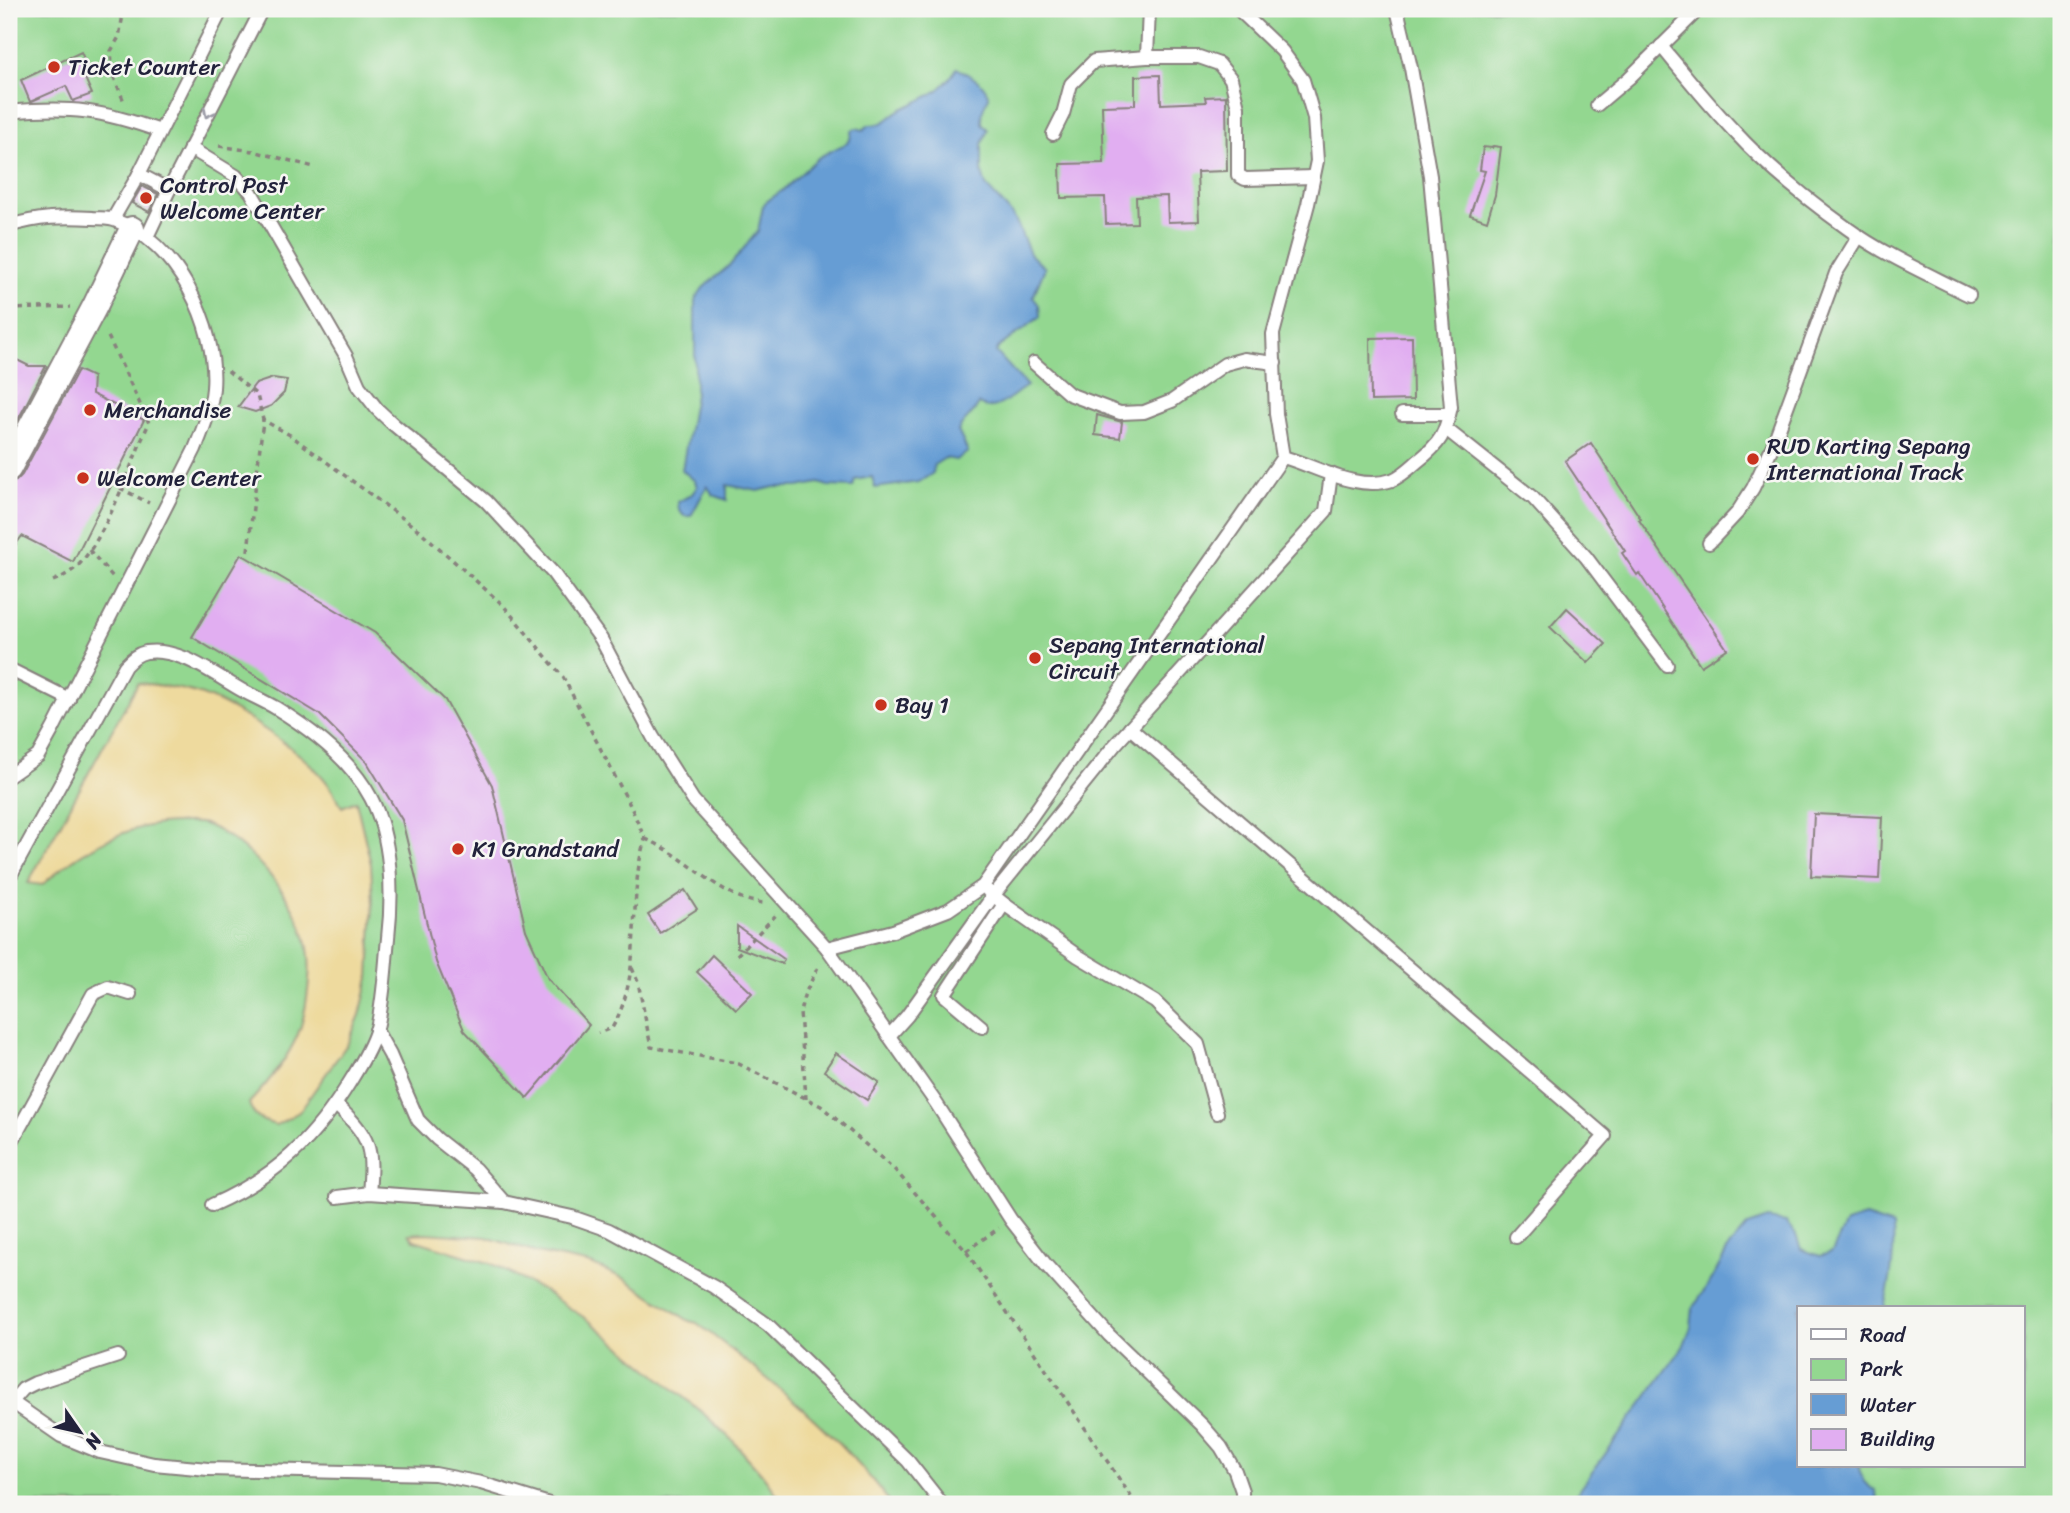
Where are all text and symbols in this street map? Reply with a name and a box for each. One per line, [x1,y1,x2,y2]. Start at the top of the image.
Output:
place label: Ticket Counter [68,47,221,88]
marker: Ticket Counter [46,59,62,75]
one-way arrow [203,106,217,118]
place label: Control Post Welcome Center [160,165,325,232]
marker: Control Post Welcome Center [138,190,154,206]
place label: Merchandise [104,390,231,431]
marker: Merchandise [82,402,98,418]
place label: RUD Karting Sepang International Track [1766,426,1971,493]
marker: RUD Karting Sepang International Track [1745,451,1761,467]
place label: Welcome Center [97,458,262,499]
marker: Welcome Center [75,470,91,486]
place label: Sepang International Circuit [1049,625,1265,692]
marker: Sepang International Circuit [1027,650,1043,666]
place label: Bay 1 [895,685,949,726]
marker: Bay 1 [873,697,889,713]
place label: K1 Grandstand [472,829,620,870]
marker: K1 Grandstand [450,841,466,857]
legend [1797,1306,2024,1468]
text: Road [1860,1316,1907,1354]
text: Park [1860,1350,1903,1388]
text: Water [1860,1386,1917,1424]
north arrow [46,1398,116,1468]
text: Building [1860,1420,1936,1458]
text: N [76,1426,112,1457]

